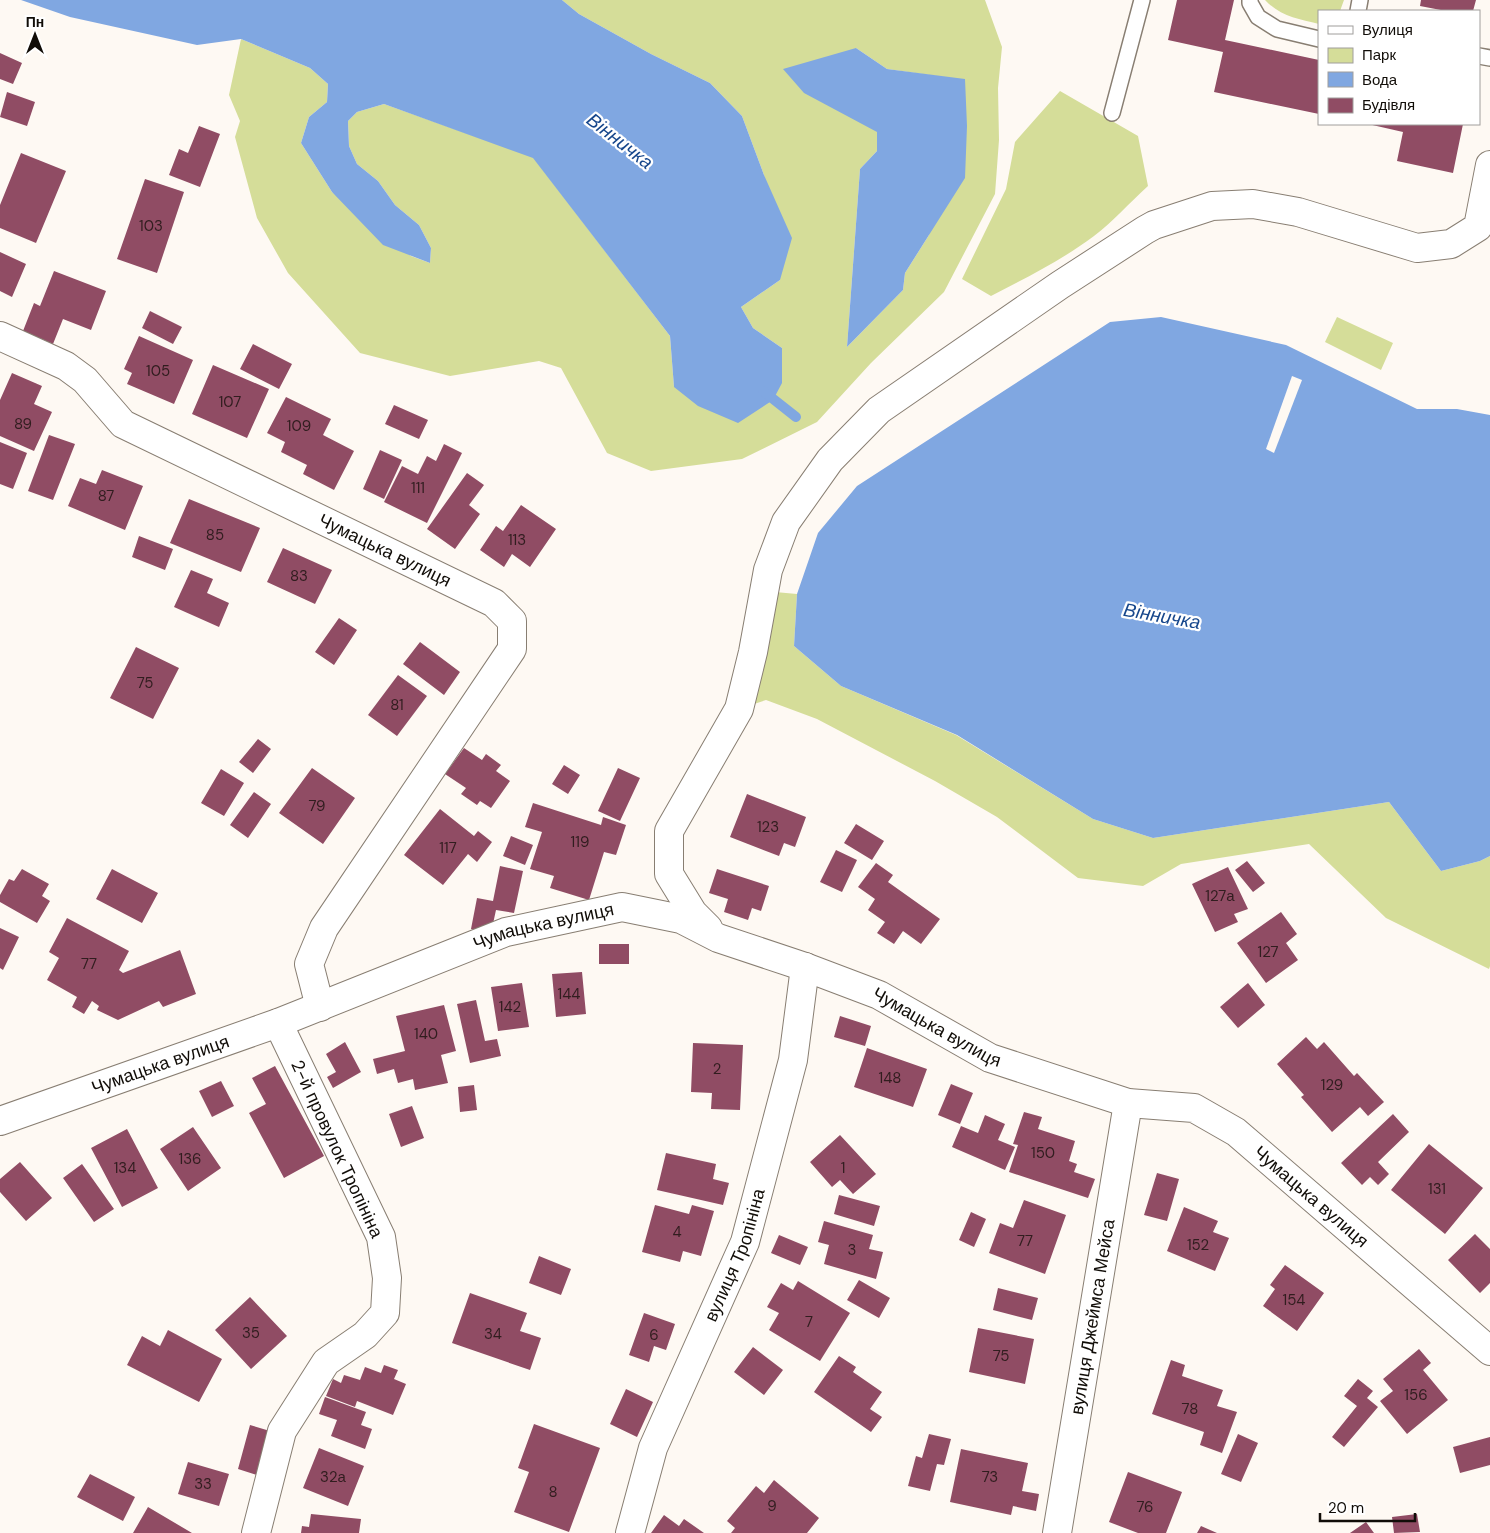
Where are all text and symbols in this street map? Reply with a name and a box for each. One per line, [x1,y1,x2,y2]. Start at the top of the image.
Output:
north arrow [10,10,60,60]
legend [1318,10,1480,125]
text: Пн [26,13,44,31]
text: Вулиця [1362,20,1413,40]
text: Парк [1362,45,1396,65]
text: Вода [1362,70,1398,90]
text: Будівля [1362,95,1415,115]
water label: Вінничка [582,107,658,175]
house number: 103 [139,216,163,236]
house number: 105 [146,361,170,381]
house number: 107 [219,392,241,412]
house number: 89 [14,414,32,434]
house number: 109 [287,416,311,436]
house number: 111 [411,478,425,498]
house number: 87 [98,486,114,506]
street label: Чумацька вулиця [315,508,455,593]
house number: 85 [206,525,224,545]
house number: 113 [508,530,526,550]
house number: 83 [290,566,308,586]
water label: Вінничка [1122,597,1202,635]
house number: 75 [137,673,153,693]
house number: 81 [390,695,404,715]
house number: 79 [308,796,326,816]
house number: 123 [757,817,779,837]
house number: 119 [571,832,589,852]
house number: 117 [439,838,457,858]
house number: 127а [1205,886,1235,906]
street label: Чумацька вулиця [470,897,616,956]
house number: 127 [1257,942,1279,962]
house number: 77 [81,954,97,974]
street label: Чумацька вулиця [868,982,1004,1073]
house number: 144 [558,984,580,1004]
house number: 142 [499,997,521,1017]
house number: 140 [414,1024,438,1044]
street label: Чумацька вулиця [88,1029,232,1100]
street label: 2-й провулок Тропініна [285,1056,389,1243]
house number: 2 [713,1059,721,1079]
house number: 148 [879,1068,901,1088]
house number: 129 [1321,1075,1343,1095]
street label: Чумацька вулиця [1249,1140,1374,1253]
house number: 150 [1031,1143,1055,1163]
house number: 136 [179,1149,201,1169]
house number: 134 [114,1158,136,1178]
house number: 1 [841,1158,845,1178]
house number: 131 [1428,1179,1446,1199]
street label: вулиця Тропініна [699,1185,771,1326]
street label: вулиця Джеймса Мейса [1065,1216,1121,1417]
house number: 4 [672,1222,682,1242]
house number: 77 [1017,1231,1033,1251]
house number: 152 [1187,1235,1209,1255]
house number: 3 [848,1240,856,1260]
house number: 154 [1283,1290,1305,1310]
house number: 7 [805,1312,813,1332]
house number: 35 [242,1323,260,1343]
house number: 34 [484,1324,502,1344]
house number: 6 [649,1325,659,1345]
house number: 75 [993,1346,1009,1366]
house number: 156 [1404,1385,1428,1405]
house number: 78 [1182,1399,1198,1419]
house number: 32а [320,1467,347,1487]
house number: 73 [982,1467,998,1487]
house number: 33 [194,1474,212,1494]
house number: 8 [548,1482,558,1502]
scale bar [1320,1490,1415,1522]
house number: 9 [767,1496,777,1516]
house number: 76 [1136,1497,1154,1517]
text: 20 m [1328,1498,1364,1518]

